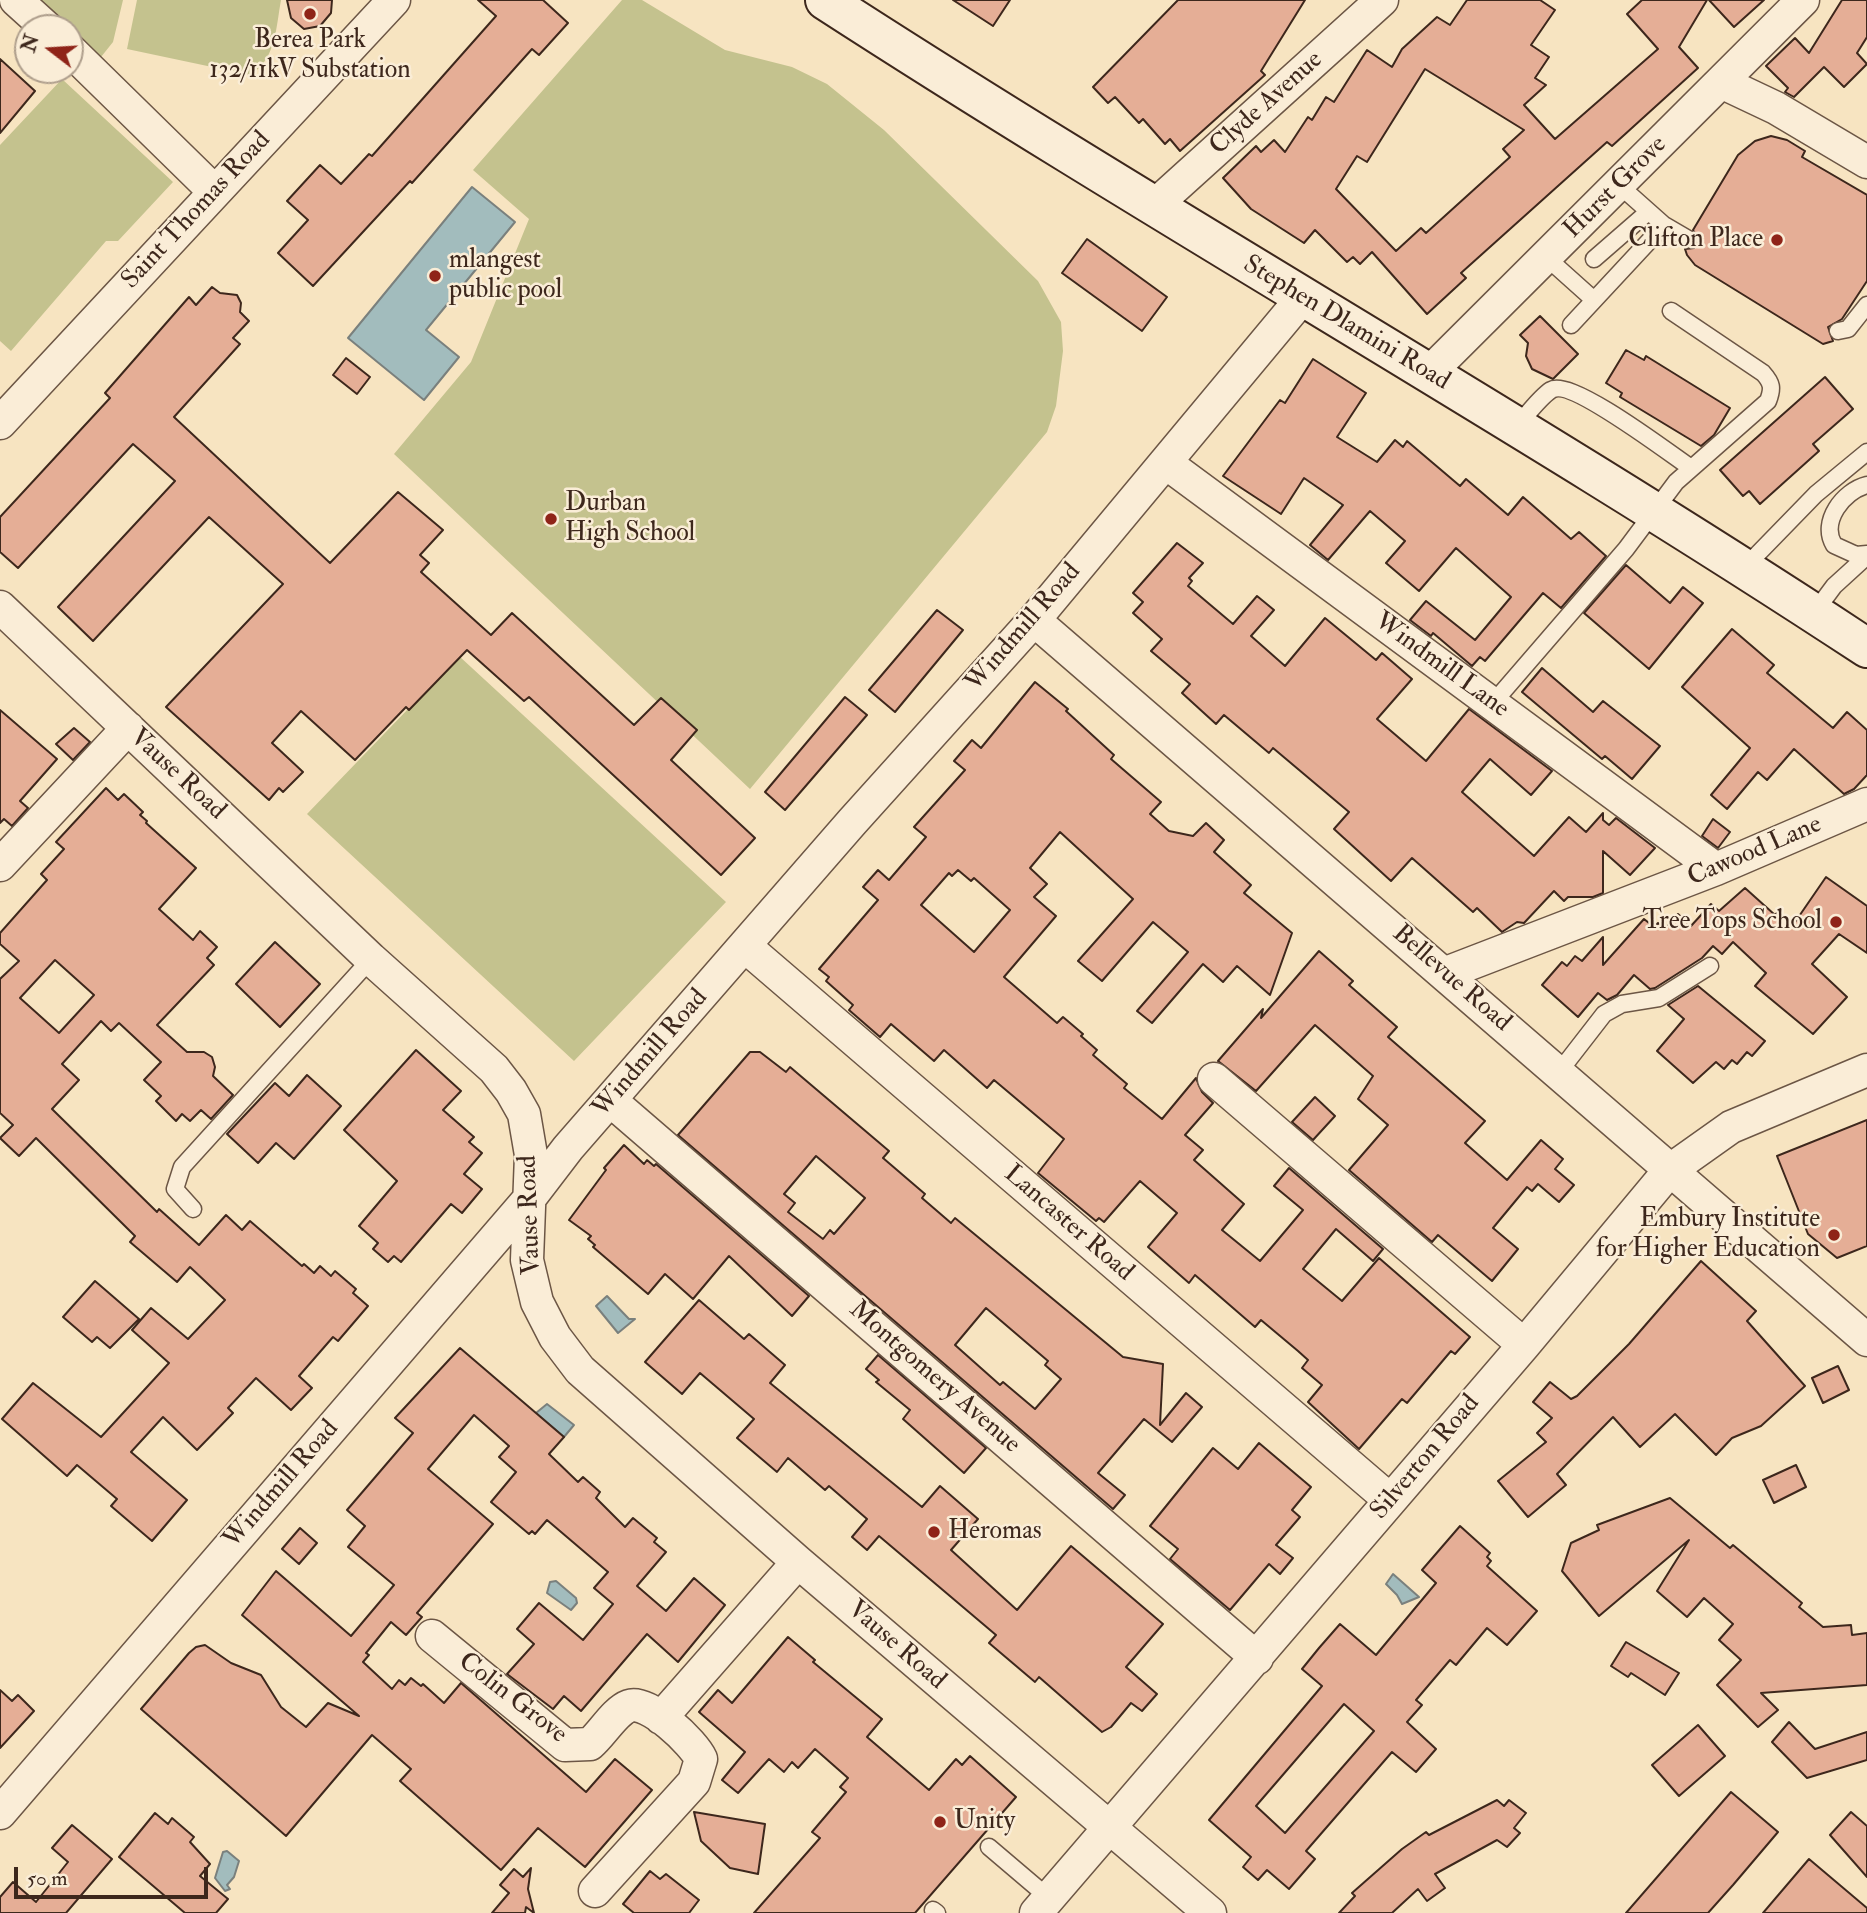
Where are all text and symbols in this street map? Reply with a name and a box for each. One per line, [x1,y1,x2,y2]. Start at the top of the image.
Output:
marker: Berea Park 132/11kV Substation [302,6,318,22]
north arrow [14,14,84,84]
place label: Berea Park 132/11kV Substation [209,25,411,86]
text: N [17,32,45,55]
street label: Clyde Avenue [1204,45,1330,163]
street label: Saint Thomas Road [116,126,278,296]
street label: Hurst Grove [1558,130,1674,246]
place label: Clifton Place [1628,224,1763,256]
marker: Clifton Place [1769,232,1785,248]
place label: mlangest public pool [449,245,562,306]
street label: Stephen Dlamini Road [1237,250,1455,398]
marker: mlangest public pool [427,268,443,284]
place label: Durban High School [565,488,695,550]
marker: Durban High School [543,511,559,527]
street label: Windmill Road [960,557,1088,699]
street label: Windmill Lane [1367,607,1515,725]
street label: Vause Road [122,723,232,827]
street label: Cawood Lane [1683,810,1827,894]
place label: Tree Tops School [1643,906,1822,938]
marker: Tree Tops School [1828,914,1844,930]
street label: Bellevue Road [1385,919,1517,1039]
street label: Windmill Road [587,983,715,1125]
street label: Vause Road [513,1155,549,1275]
street label: Lancaster Road [997,1159,1139,1289]
place label: Embury Institute for Higher Education [1596,1204,1820,1266]
marker: Embury Institute for Higher Education [1826,1227,1842,1243]
street label: Montgomery Avenue [842,1295,1026,1461]
street label: Silverton Road [1365,1389,1487,1527]
street label: Windmill Road [218,1414,346,1556]
place label: Heromas [948,1516,1042,1548]
marker: Heromas [926,1524,942,1540]
street label: Vause Road [841,1595,951,1697]
street label: Colin Grove [451,1647,573,1751]
place label: Unity [954,1806,1015,1838]
marker: Unity [932,1814,948,1830]
scale bar [18,1854,212,1898]
text: 50 m [27,1865,68,1892]

